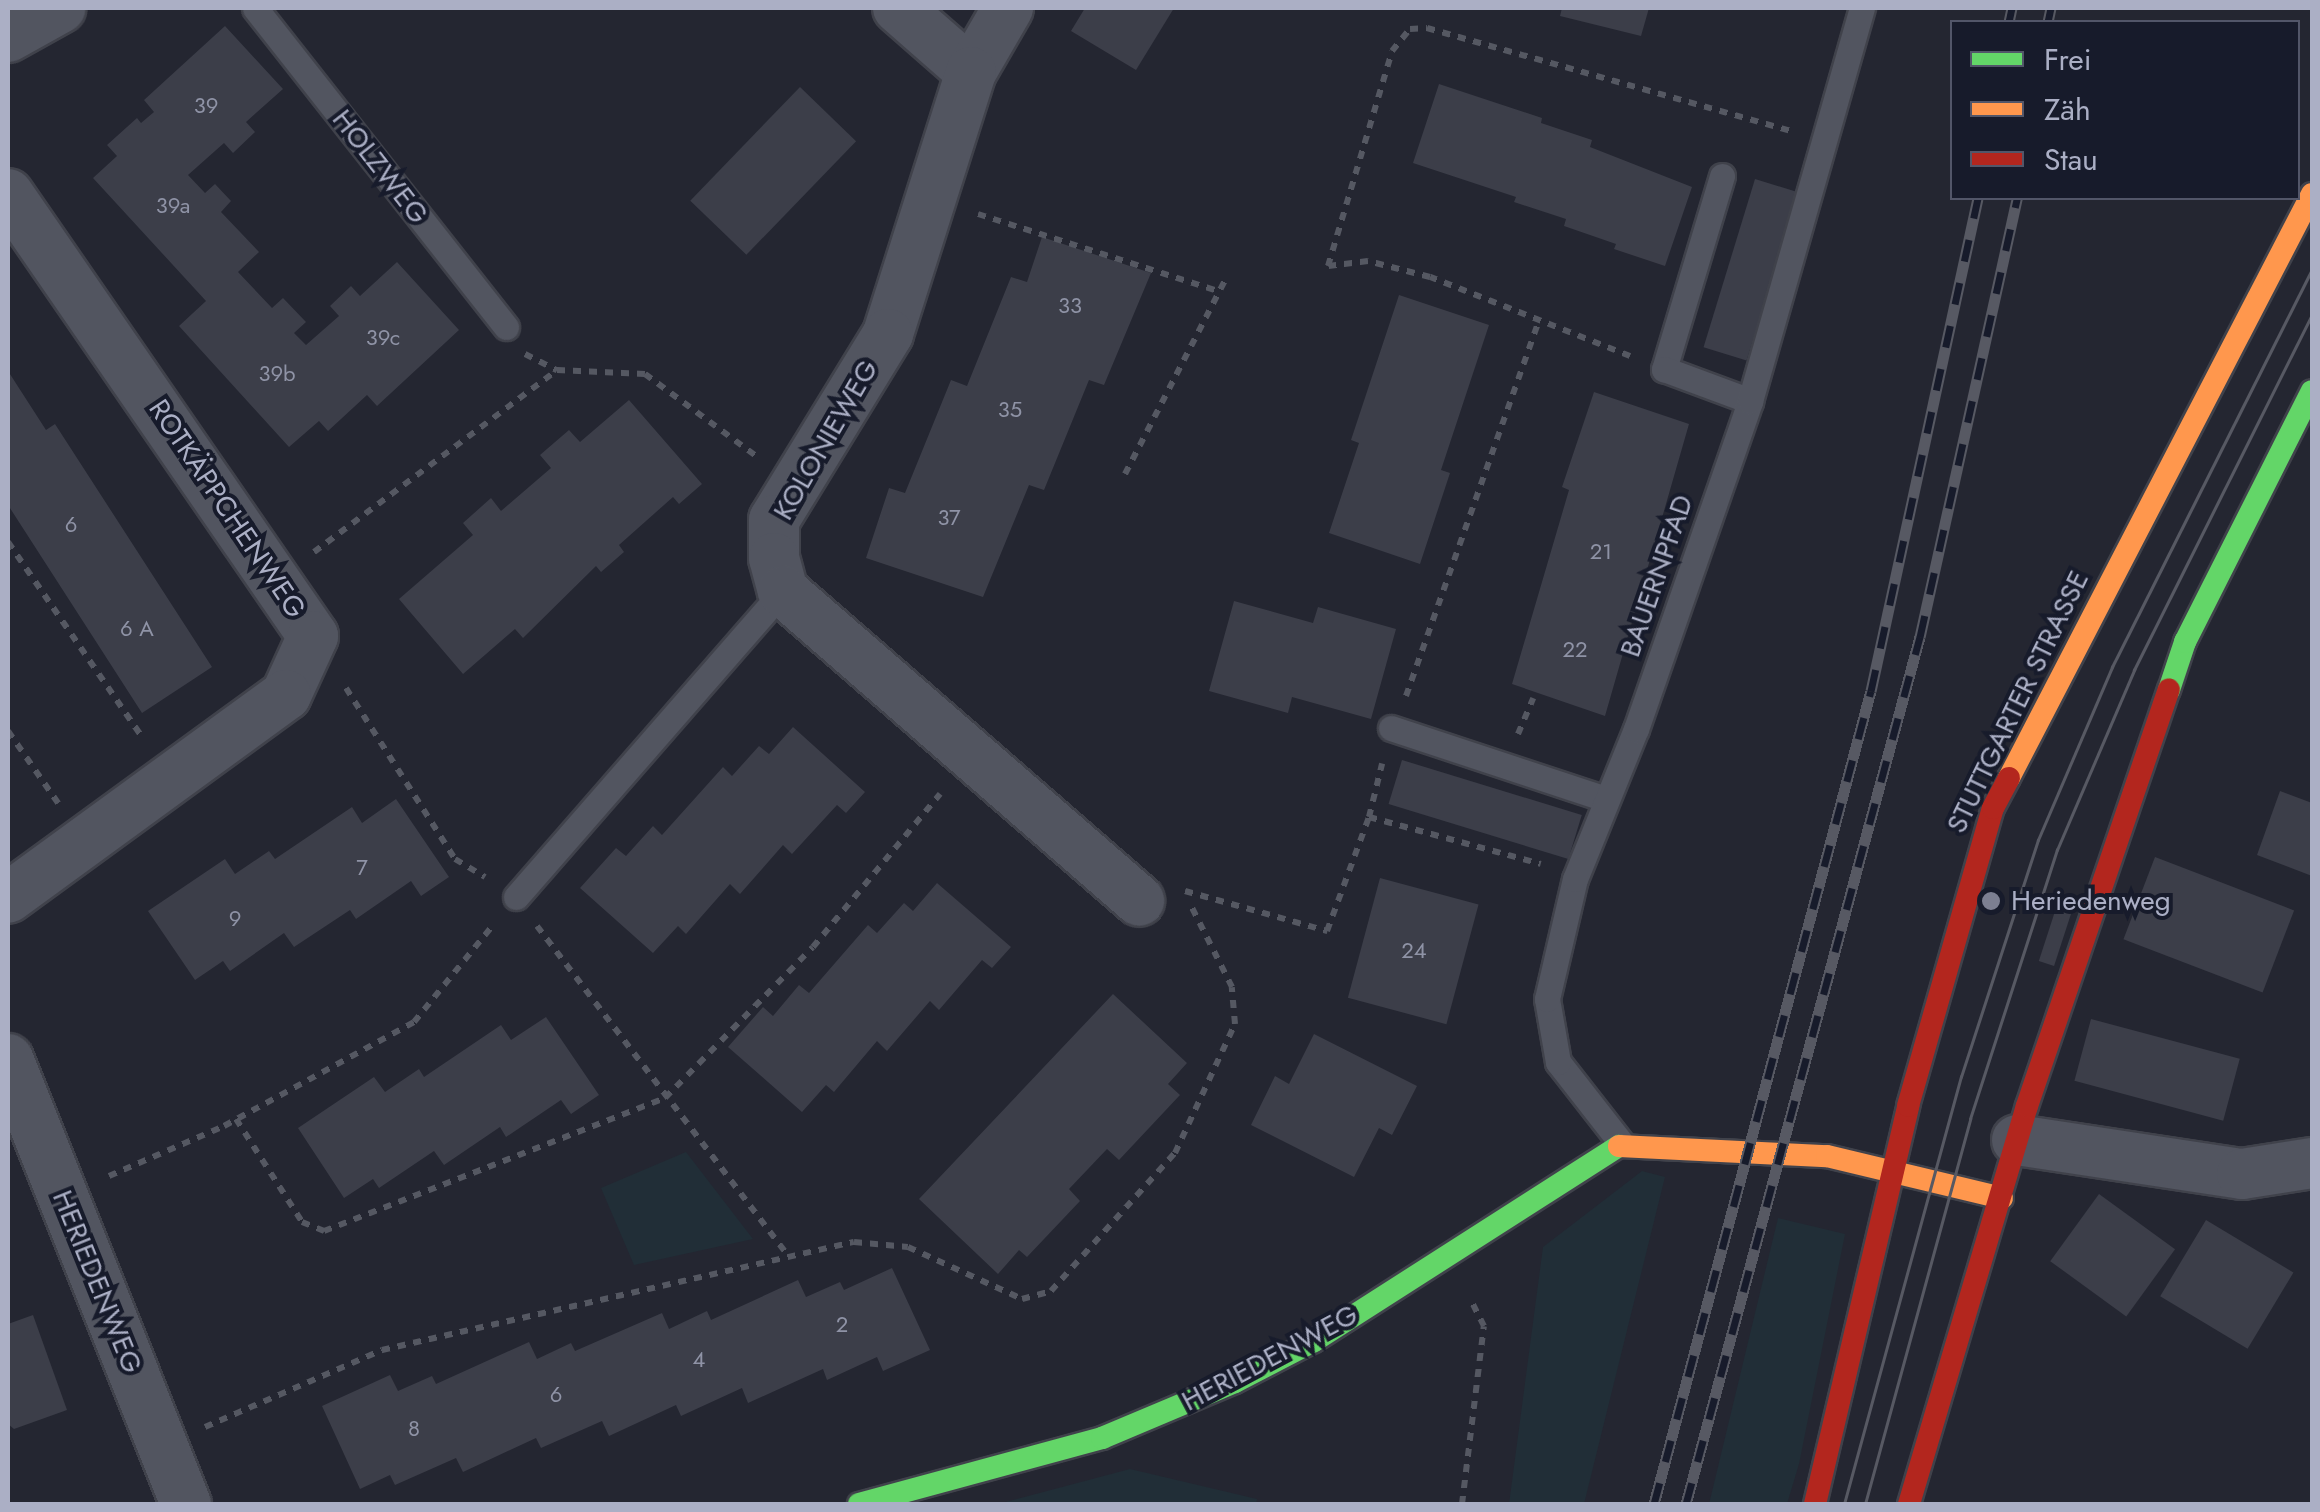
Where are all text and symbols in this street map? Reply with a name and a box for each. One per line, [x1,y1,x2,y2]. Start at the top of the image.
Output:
legend [1950,20,2300,200]
text: Frei [2044,38,2092,81]
text: Zäh [2044,88,2091,131]
house number: 39 [194,93,218,119]
street label: HOLZWEG [325,103,435,231]
text: Stau [2044,138,2098,181]
house number: 39a [156,193,190,219]
house number: 33 [1058,293,1082,319]
house number: 39c [366,325,400,351]
street label: KOLONIEWEG [767,354,885,526]
house number: 39b [258,361,296,387]
street label: ROTKÄPPCHENWEG [141,393,313,625]
house number: 35 [998,397,1022,423]
street label: BAUERNPFAD [1614,491,1700,661]
house number: 37 [937,505,961,531]
house number: 6 [65,512,77,538]
house number: 21 [1590,539,1612,565]
street label: STUTTGARTER STRASSE [1940,565,2096,839]
house number: 6 A [120,616,154,642]
house number: 22 [1562,637,1588,663]
house number: 7 [356,855,368,881]
place label: Heriedenweg [2011,884,2171,918]
marker: Heriedenweg [1980,890,2002,912]
house number: 9 [229,906,241,932]
house number: 24 [1401,938,1427,964]
street label: HERIEDENWEG [45,1186,149,1378]
street label: HERIEDENWEG [1176,1298,1364,1418]
house number: 2 [836,1312,848,1338]
house number: 4 [693,1347,705,1373]
house number: 6 [550,1382,562,1408]
house number: 8 [408,1416,420,1442]

